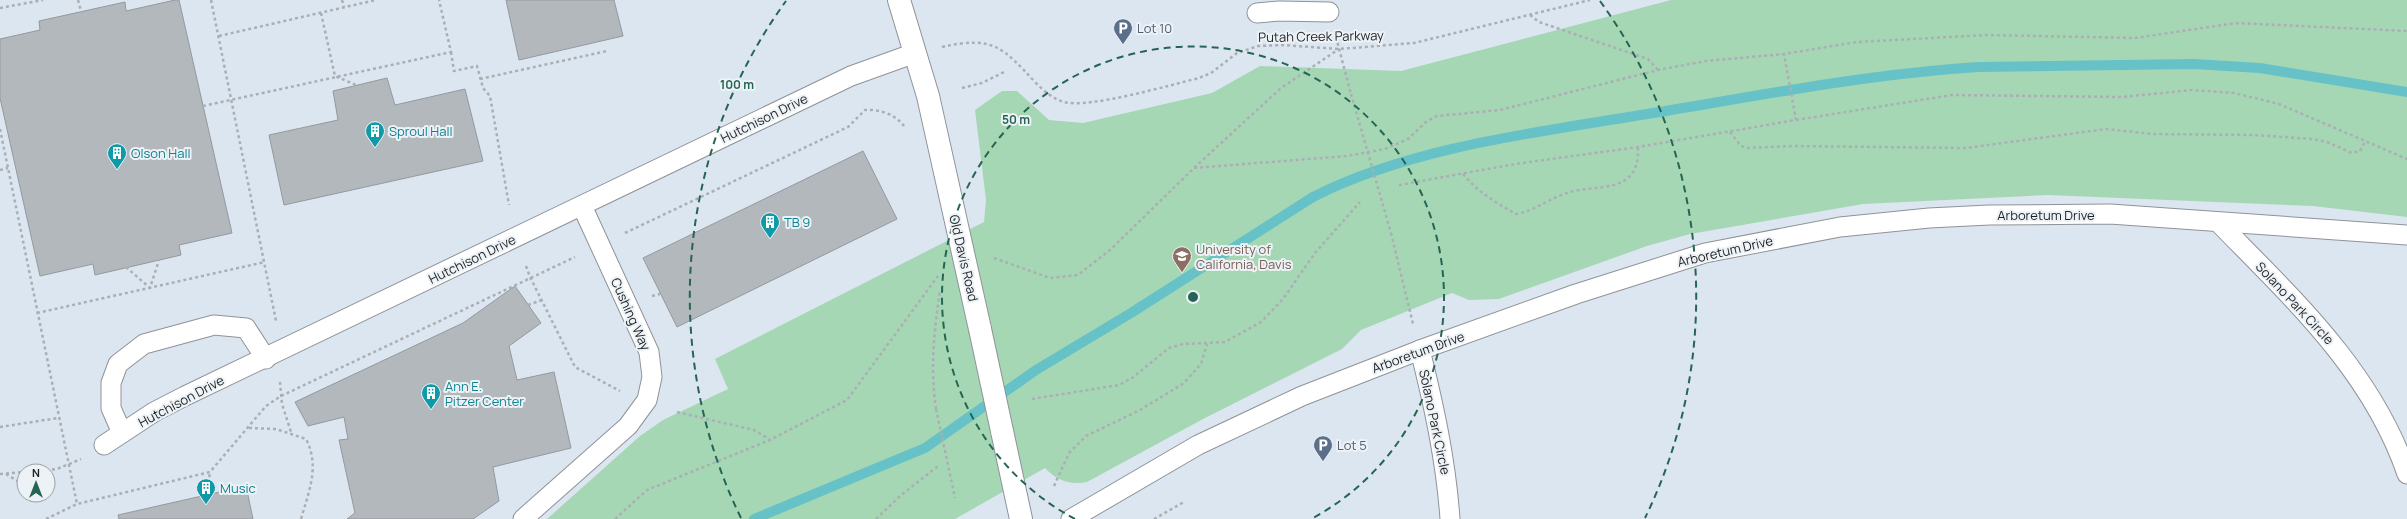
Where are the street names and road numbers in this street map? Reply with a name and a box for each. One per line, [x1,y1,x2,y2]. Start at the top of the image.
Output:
street label: Putah Creek Parkway [1258,26,1384,46]
street label: Hutchison Drive [717,89,811,147]
street label: Arboretum Drive [1997,206,2095,224]
street label: Old Davis Road [945,213,983,303]
street label: Hutchison Drive [425,230,519,288]
street label: Arboretum Drive [1676,231,1775,271]
street label: Solano Park Circle [2252,258,2338,349]
street label: Cushing Way [607,275,655,353]
street label: Arboretum Drive [1369,327,1467,377]
street label: Solano Park Circle [1415,368,1455,477]
street label: Hutchison Drive [135,371,227,431]

